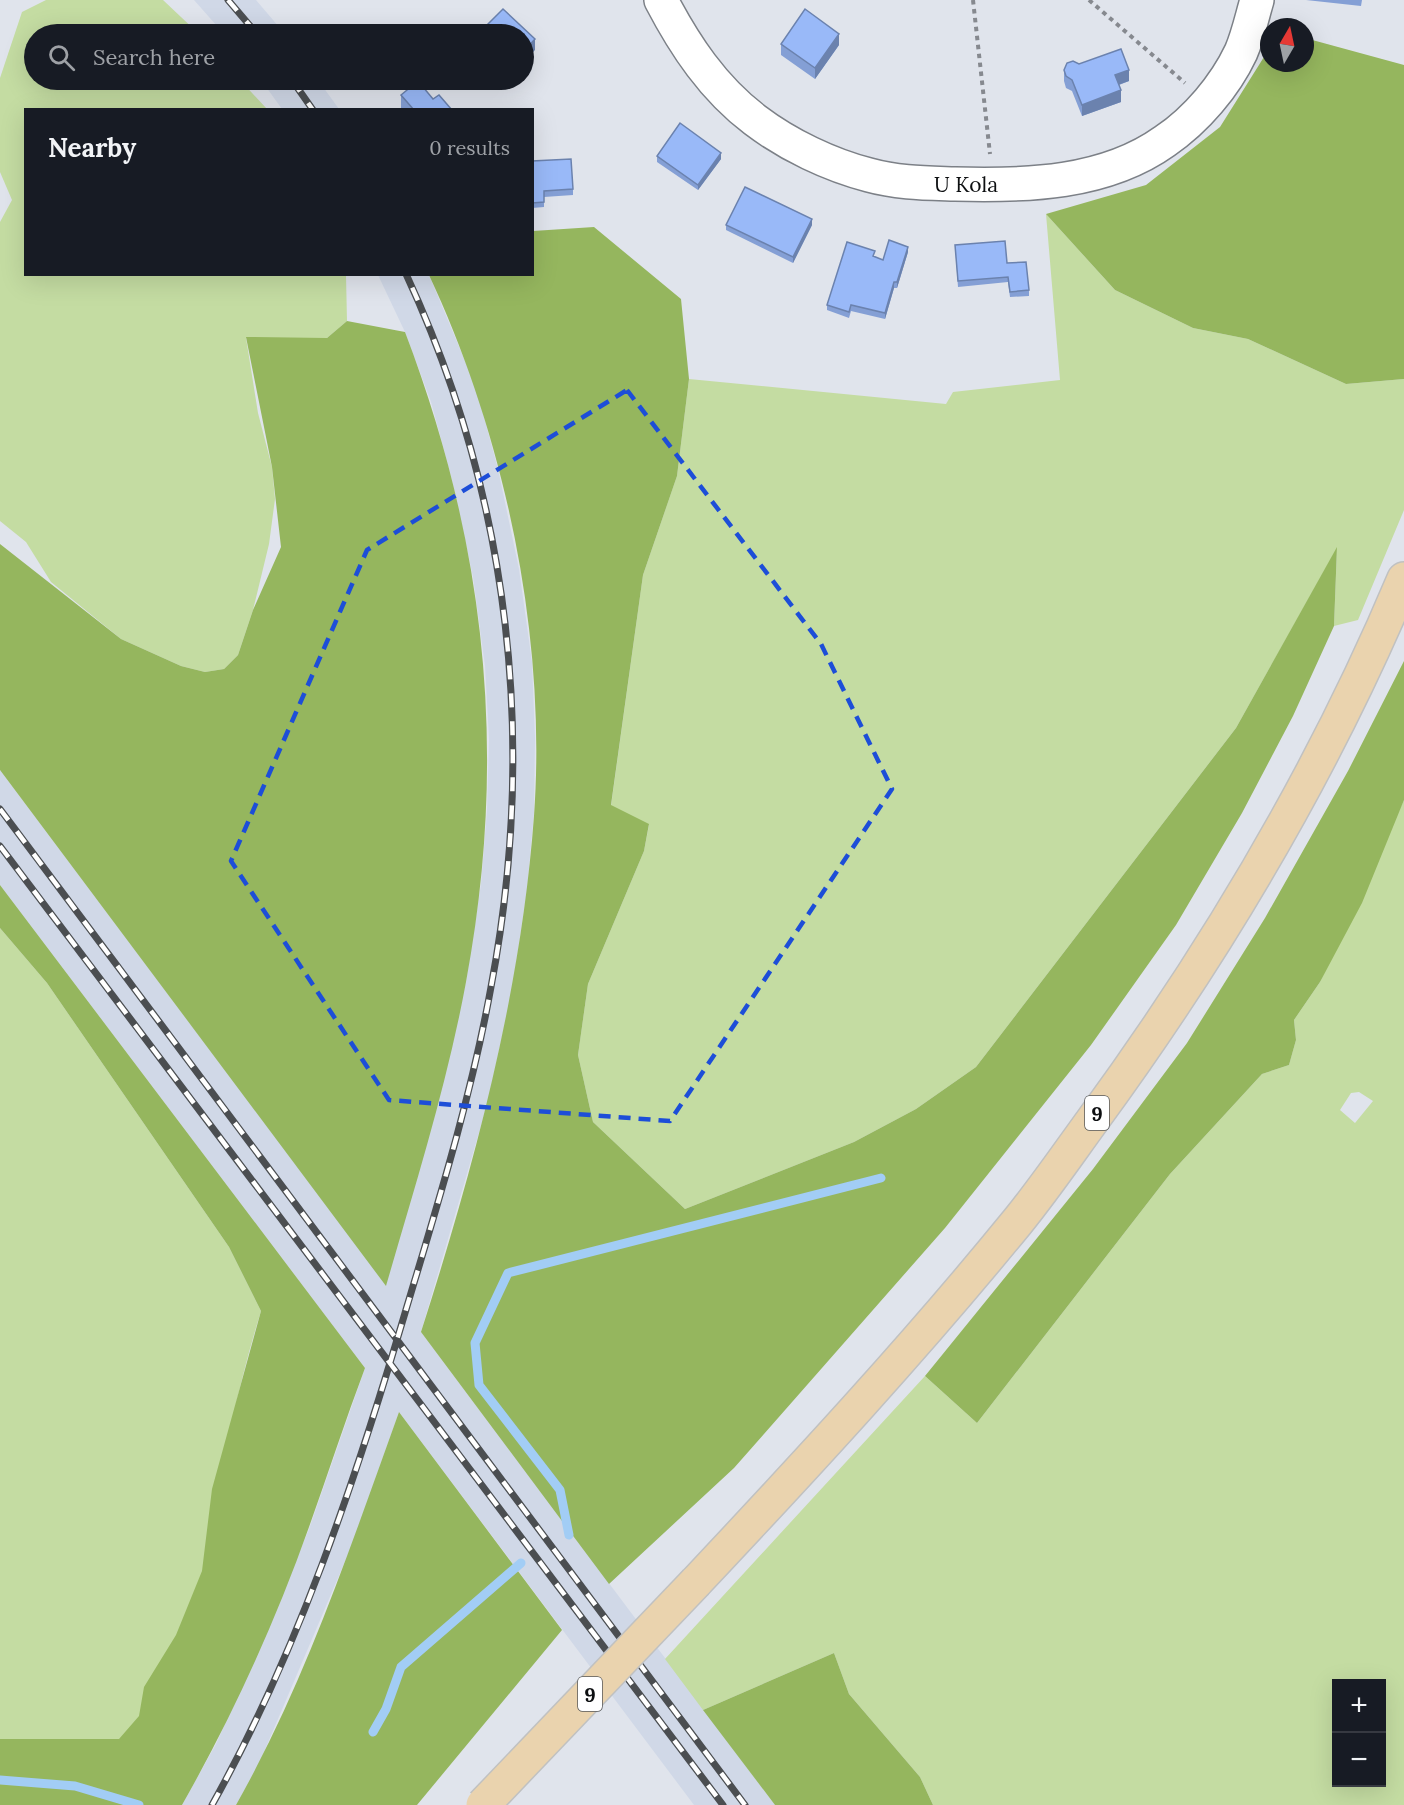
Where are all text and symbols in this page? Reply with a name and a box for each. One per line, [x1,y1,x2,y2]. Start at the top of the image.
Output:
north arrow [1260,18,1314,72]
search box [24,24,534,90]
icon: search [45,41,78,74]
text: Search here [93,43,215,71]
text: Nearby [48,131,136,164]
text: 0 results [429,135,510,160]
street label: U Kola [934,171,998,198]
road number: 9 [1085,1096,1109,1130]
road number: 9 [578,1677,602,1711]
map controls [1332,1679,1386,1787]
button: + [1332,1679,1386,1733]
button: − [1332,1733,1386,1787]

